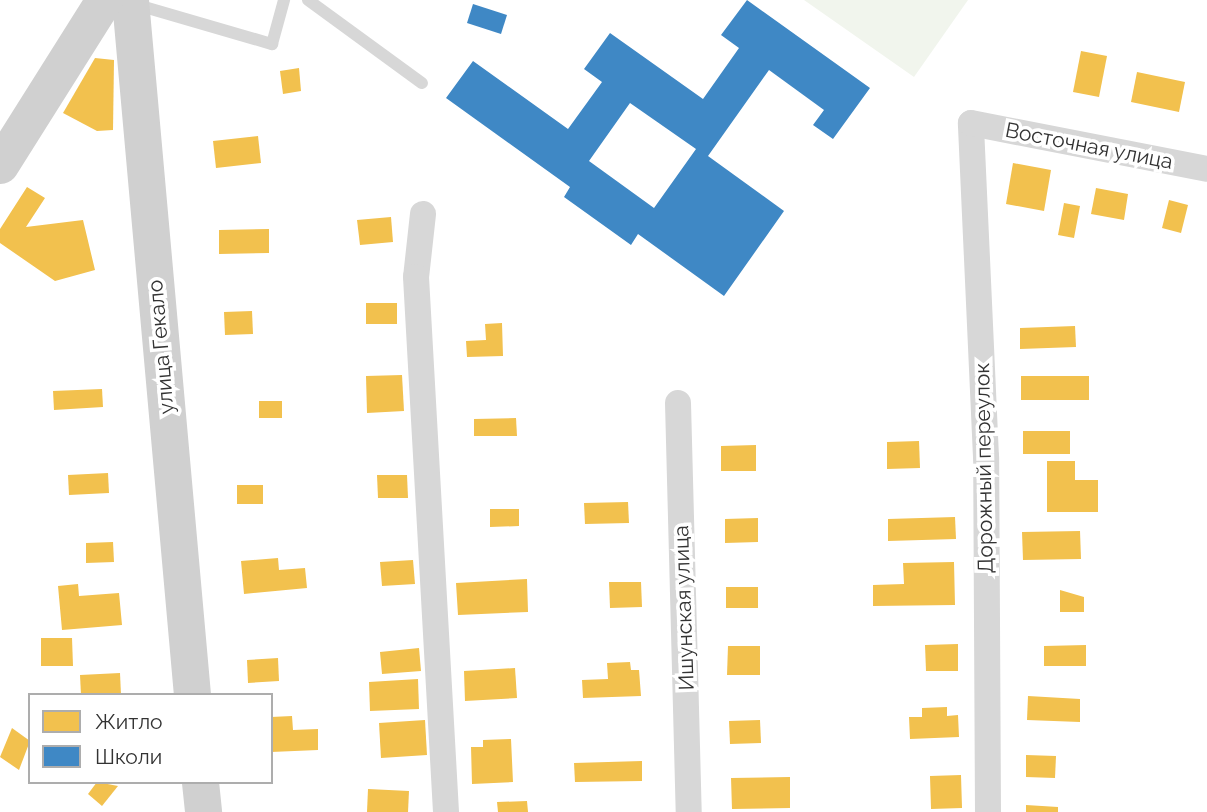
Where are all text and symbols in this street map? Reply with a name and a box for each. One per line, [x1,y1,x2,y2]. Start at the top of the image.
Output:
street label: Восточная улица [1003,117,1175,175]
street label: улица Гекало [143,279,179,415]
street label: Дорожный переулок [970,363,998,573]
street label: Ишунская улица [669,525,699,691]
legend [28,693,273,784]
text: Житло [95,709,163,734]
text: Школи [95,744,162,769]

